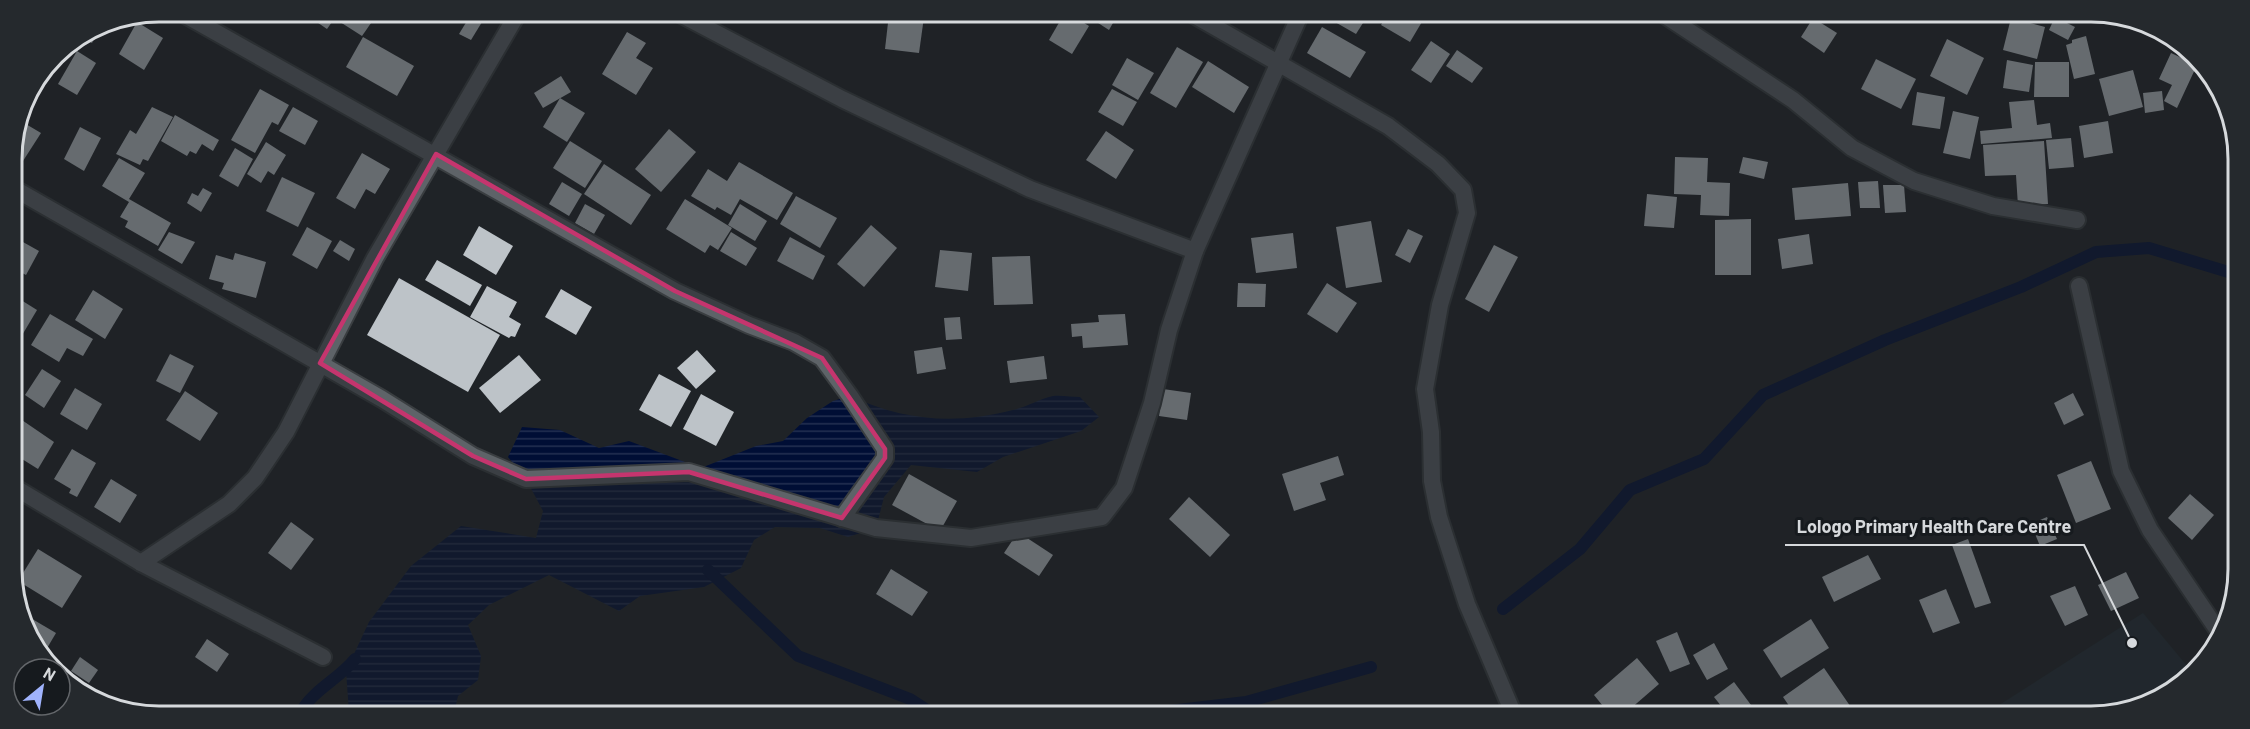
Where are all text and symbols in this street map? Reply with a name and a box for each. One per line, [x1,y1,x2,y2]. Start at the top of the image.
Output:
callout: Lologo Primary Health Care Centre [1785,509,2084,545]
text: Lologo Primary Health Care Centre [1797,515,2071,537]
north arrow [12,657,72,717]
text: N [40,663,59,684]

